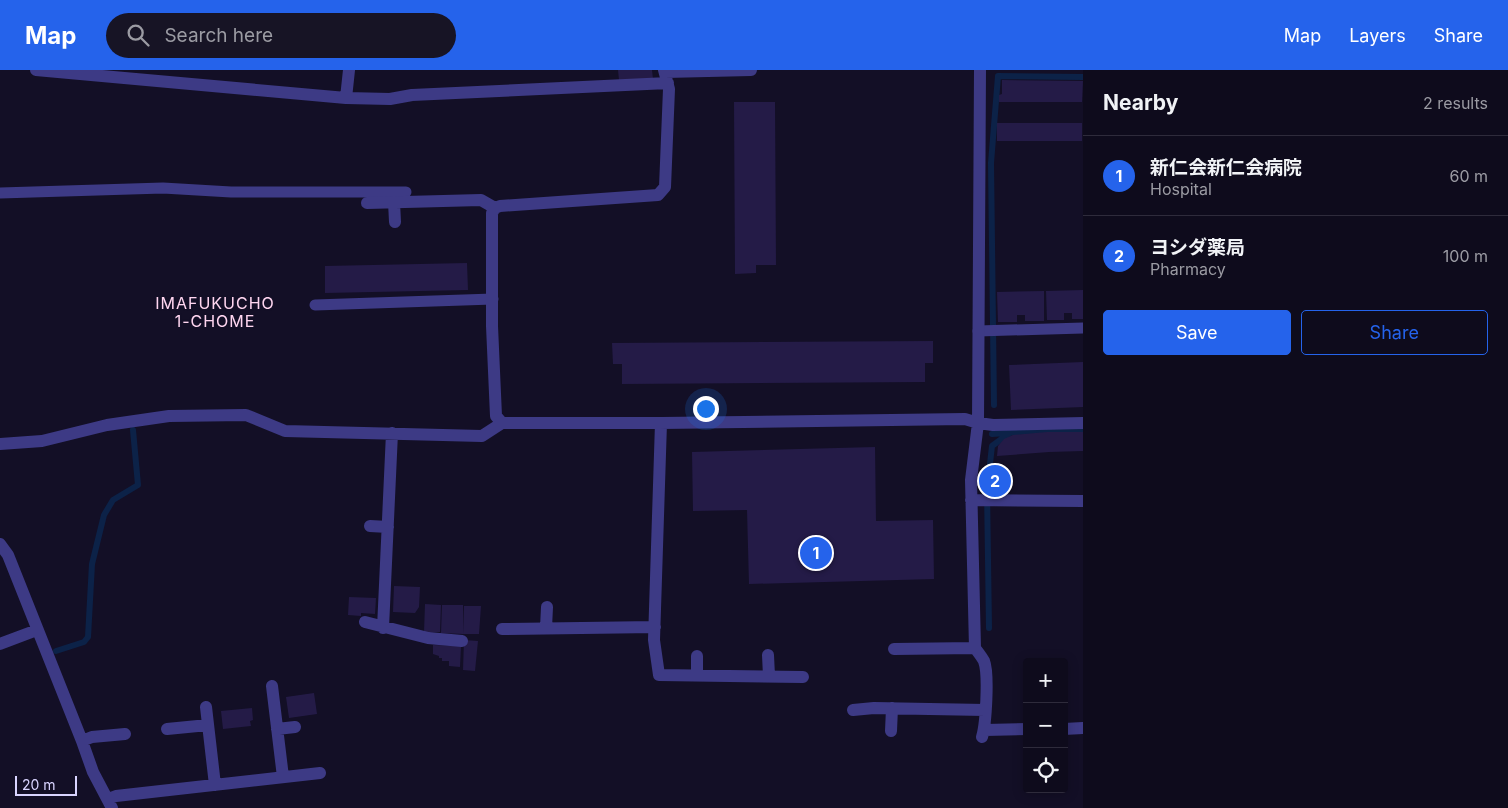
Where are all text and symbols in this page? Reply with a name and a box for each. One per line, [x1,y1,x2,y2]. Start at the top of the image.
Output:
search box [106,13,456,58]
text: Map [25,21,76,50]
icon: search [124,21,152,49]
text: Search here [164,24,273,47]
text: Map [1284,25,1321,46]
text: Layers [1349,25,1406,46]
text: Share [1434,25,1483,46]
text: Nearby [1103,90,1178,115]
text: 2 results [1423,93,1488,113]
text: 新仁会新仁会病院 [1150,156,1302,179]
text: 1 [1116,166,1122,186]
text: 60 m [1449,166,1488,186]
text: Hospital [1150,179,1212,199]
text: ヨシダ薬局 [1150,236,1245,259]
text: 2 [1114,246,1124,266]
text: 100 m [1443,246,1488,266]
text: Pharmacy [1150,259,1226,279]
district label: IMAFUKUCHO 1-CHOME [155,293,275,331]
button: Save [1103,310,1291,355]
button: Share [1301,310,1488,355]
your location [693,396,719,422]
pin: 2 [979,462,1011,500]
pin: 1 [800,534,832,572]
map controls [1023,658,1068,793]
button: + [1023,658,1068,703]
button: − [1023,703,1068,748]
button: locate [1023,748,1068,793]
scale bar [15,773,78,796]
text: 20 m [22,776,56,793]

